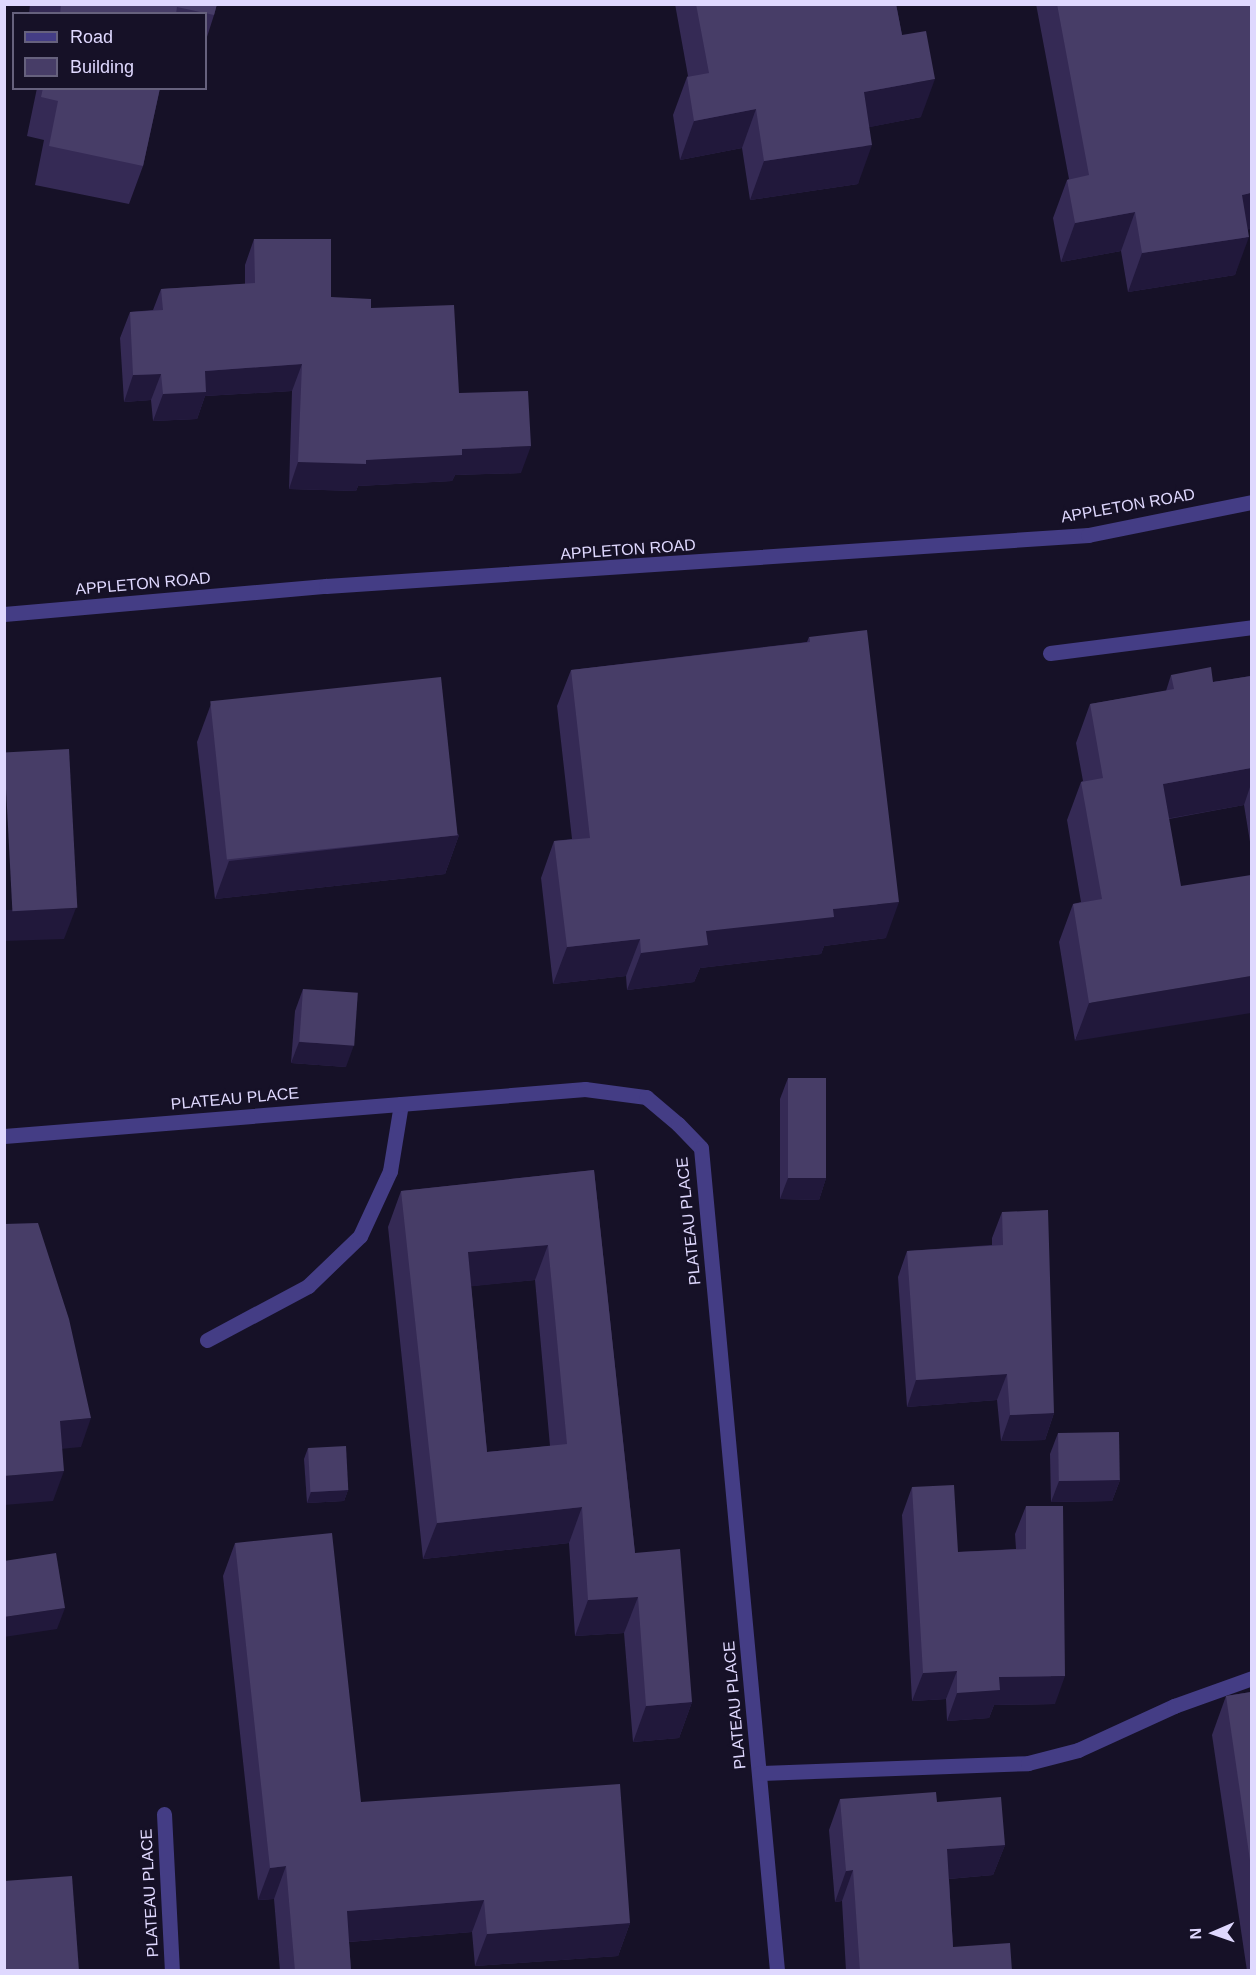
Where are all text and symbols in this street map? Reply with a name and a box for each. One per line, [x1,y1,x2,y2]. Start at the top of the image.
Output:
legend [12,12,207,90]
text: Road [70,27,113,47]
text: Building [70,57,134,77]
street label: APPLETON ROAD [1059,485,1197,527]
street label: APPLETON ROAD [560,536,696,564]
street label: APPLETON ROAD [75,569,211,599]
street label: PLATEAU PLACE [170,1084,300,1114]
street label: PLATEAU PLACE [673,1156,705,1286]
street label: PLATEAU PLACE [720,1640,750,1770]
street label: PLATEAU PLACE [137,1828,163,1958]
north arrow [1184,1903,1244,1963]
text: N [1187,1928,1204,1940]

